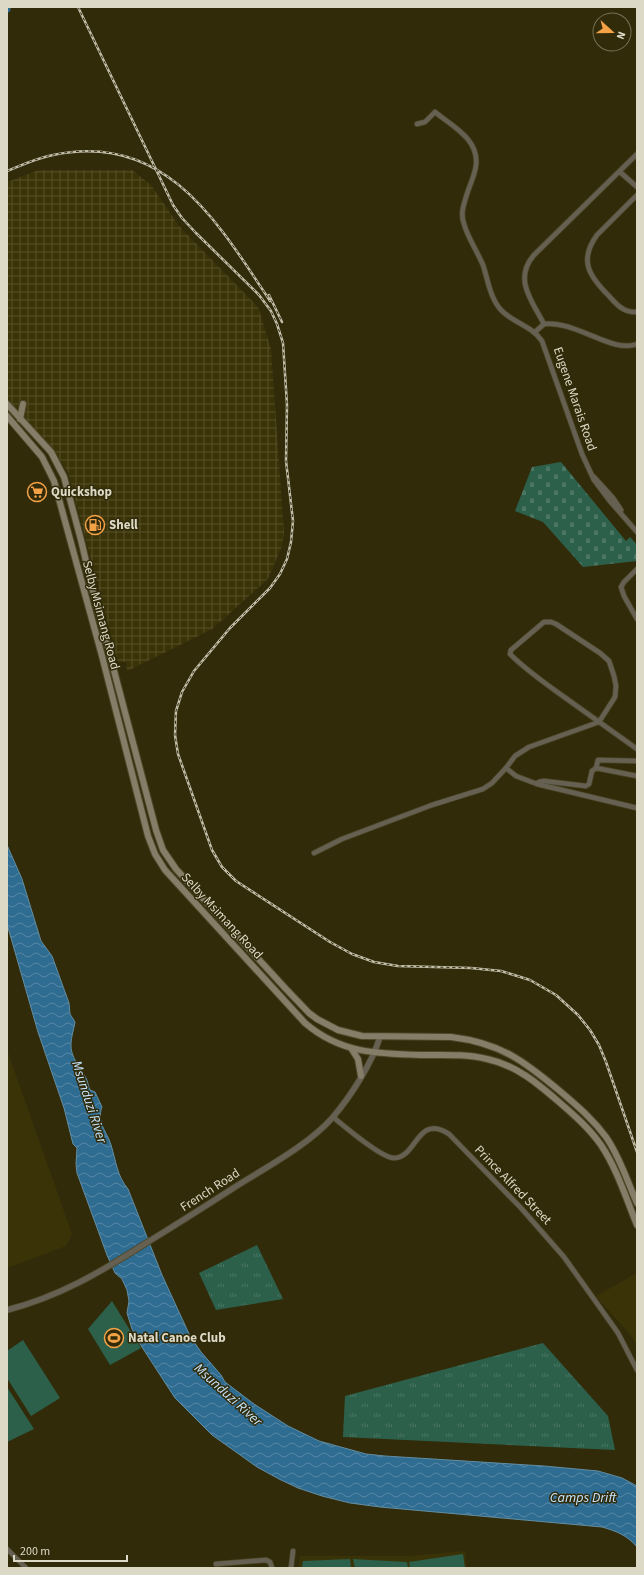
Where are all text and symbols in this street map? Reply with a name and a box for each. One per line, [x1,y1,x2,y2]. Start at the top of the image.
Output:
north arrow [592,12,632,52]
text: N [613,29,629,42]
street label: Eugene Marais Road [549,345,601,453]
supermarket icon: Quickshop [26,481,48,503]
place label: Quickshop [51,483,112,501]
fuel station icon: Shell [84,514,106,536]
place label: Shell [109,516,138,534]
street label: Selby Msimang Road [78,559,124,671]
street label: Selby Msimang Road [177,869,267,963]
water label: Msunduzi River [66,1058,112,1147]
street label: Prince Alfred Street [470,1141,556,1229]
street label: French Road [177,1164,243,1216]
sports icon: Natal Canoe Club [103,1327,125,1349]
place label: Natal Canoe Club [128,1329,226,1347]
water label: Msunduzi River [189,1359,267,1432]
water label: Camps Drift [550,1488,617,1508]
scale bar [14,1537,127,1563]
text: 200 m [20,1543,50,1560]

